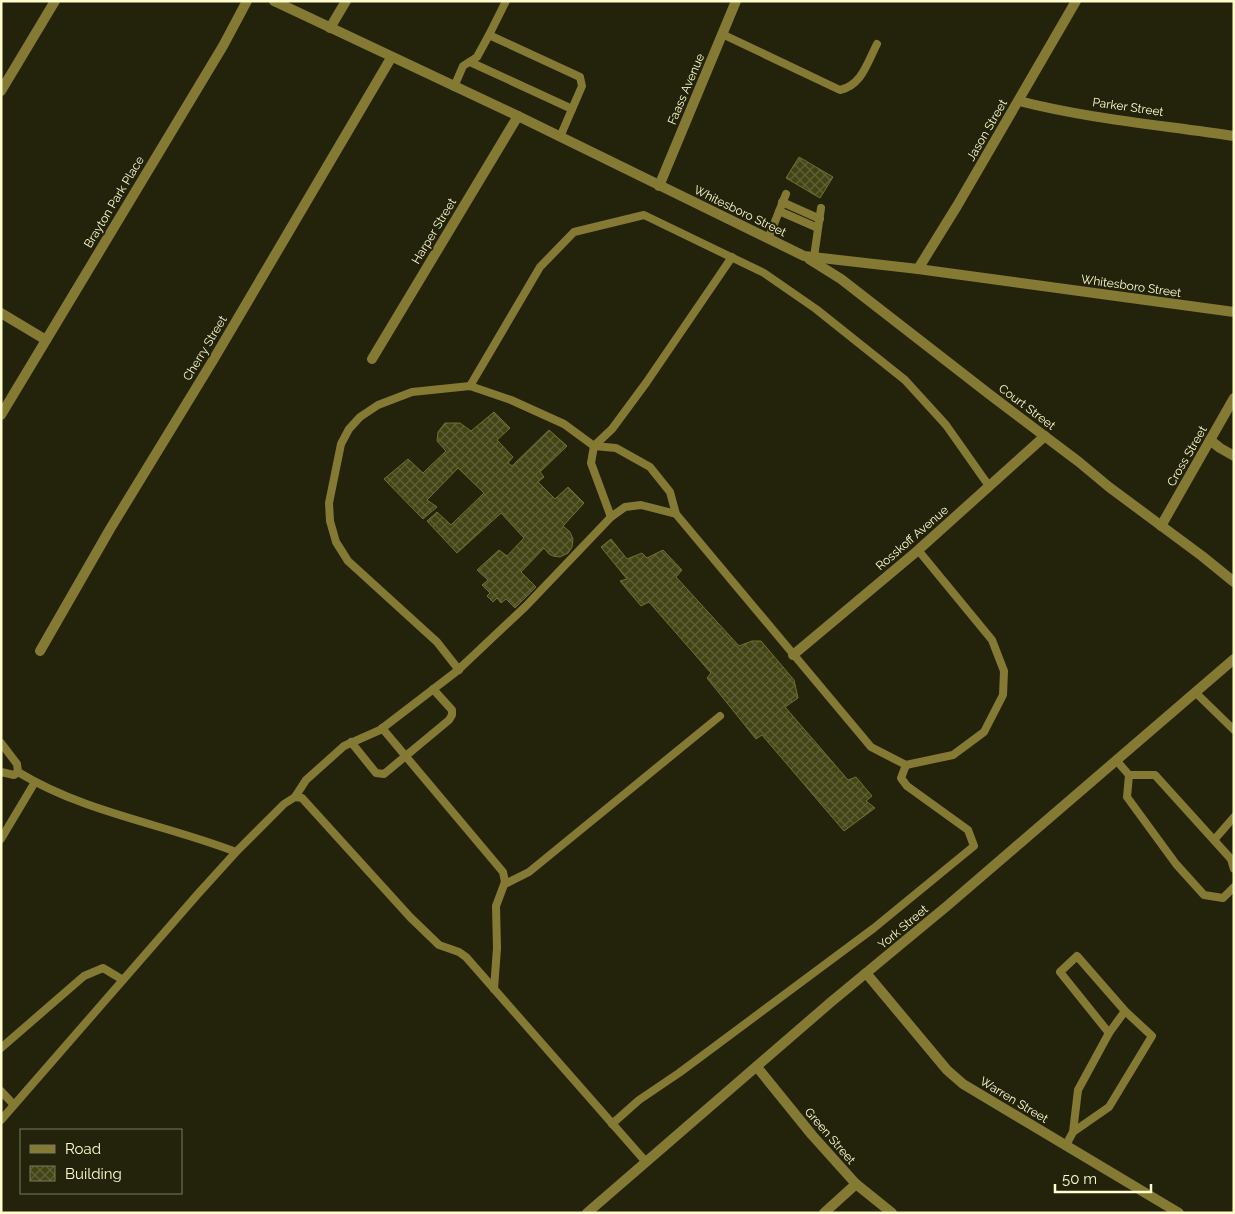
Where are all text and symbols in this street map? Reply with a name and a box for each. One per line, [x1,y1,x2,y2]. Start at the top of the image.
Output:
street label: Faass Avenue [665,51,707,127]
street label: Parker Street [1092,95,1164,119]
street label: Jason Street [964,97,1010,163]
street label: Brayton Park Place [81,154,147,250]
street label: Whitesboro Street [692,183,788,239]
street label: Harper Street [409,196,459,266]
street label: Whitesboro Street [1080,272,1182,300]
street label: Cherry Street [180,313,230,383]
street label: Court Street [996,381,1058,433]
street label: Cross Street [1164,423,1210,489]
street label: Rosskoff Avenue [873,503,951,573]
street label: York Street [875,902,931,952]
street label: Warren Street [977,1074,1051,1126]
street label: Green Street [802,1105,858,1167]
legend [20,1129,182,1194]
text: Road [65,1140,101,1158]
scale bar [1055,1162,1151,1194]
text: Building [65,1165,122,1183]
text: 50 m [1062,1170,1097,1188]

